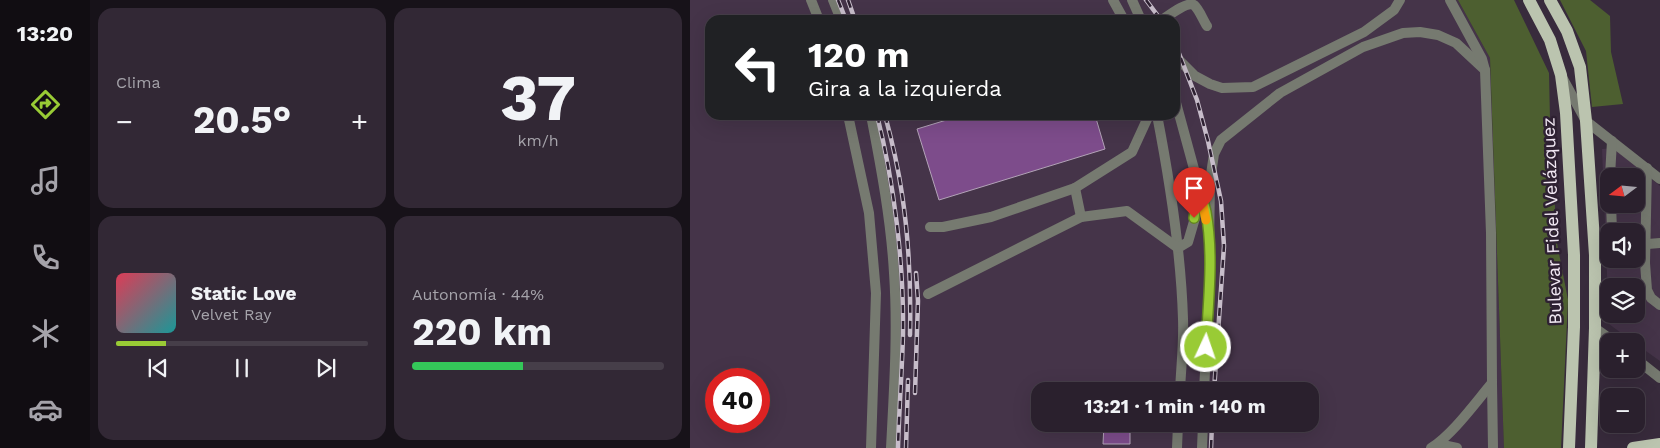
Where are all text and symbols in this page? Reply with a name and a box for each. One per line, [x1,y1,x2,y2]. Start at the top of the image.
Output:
text: 13:20 [17,21,73,46]
text: 120 m [808,34,909,76]
icon: left [725,35,790,100]
text: 37 [500,60,576,136]
text: Clima [116,73,160,92]
text: Gira a la izquierda [808,76,1002,101]
icon: directions [28,87,63,122]
text: 20.5° [193,98,291,142]
text: − [116,105,133,138]
text: + [351,105,368,138]
street label: Bulevar Fidel Velázquez [1537,117,1566,325]
text: km/h [517,131,559,150]
icon: music [28,163,63,198]
pin [1173,167,1215,218]
north arrow [1600,168,1645,212]
map controls [1600,168,1645,433]
icon: arrive [1180,174,1208,202]
button: sound [1600,223,1645,268]
icon: phone [28,240,63,275]
button: layers [1600,278,1645,323]
text: Static Love [191,282,296,305]
text: Autonomía · 44% [412,285,544,304]
text: Velvet Ray [191,305,271,324]
text: 220 km [412,310,552,354]
icon: climate [28,316,63,351]
position arrow [1179,320,1231,372]
button: + [1600,333,1645,378]
icon: previous [144,354,172,382]
icon: pause [228,354,256,382]
icon: next [312,354,340,382]
speed limit sign: 40 [705,368,770,433]
button: − [1600,388,1645,433]
icon: car [28,392,63,427]
text: 13:21 · 1 min · 140 m [1084,395,1266,418]

